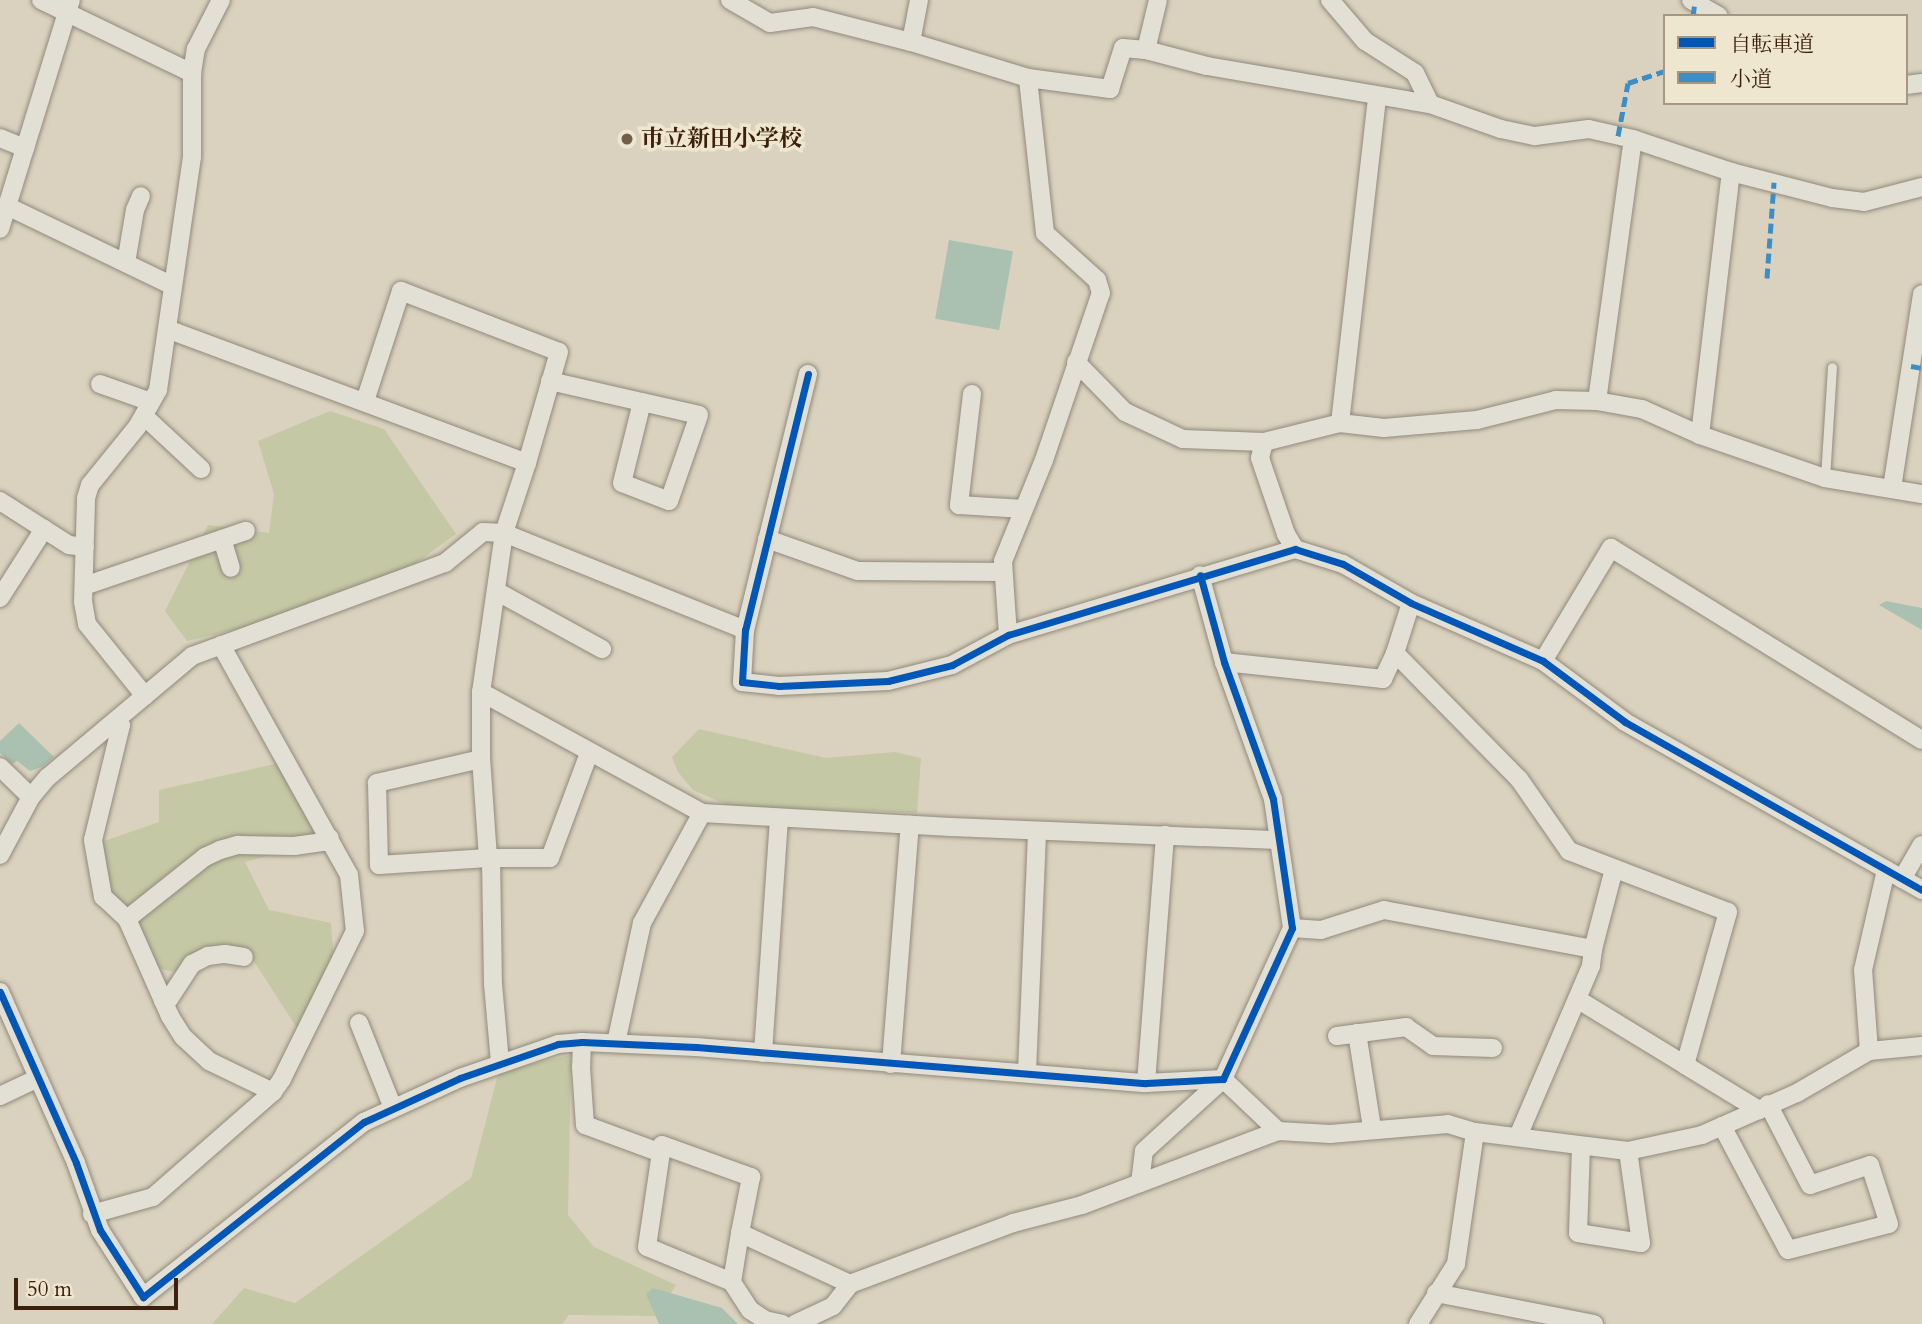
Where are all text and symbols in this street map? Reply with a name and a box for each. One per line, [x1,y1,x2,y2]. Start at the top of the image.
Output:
legend [1663,14,1908,105]
text: 自転車道 [1730,30,1814,59]
text: 小道 [1730,65,1772,94]
place label: 市立新田小学校 [641,125,802,153]
marker: 市立新田小学校 [619,131,635,147]
scale bar [18,1264,182,1308]
text: 50 m [27,1275,72,1304]

